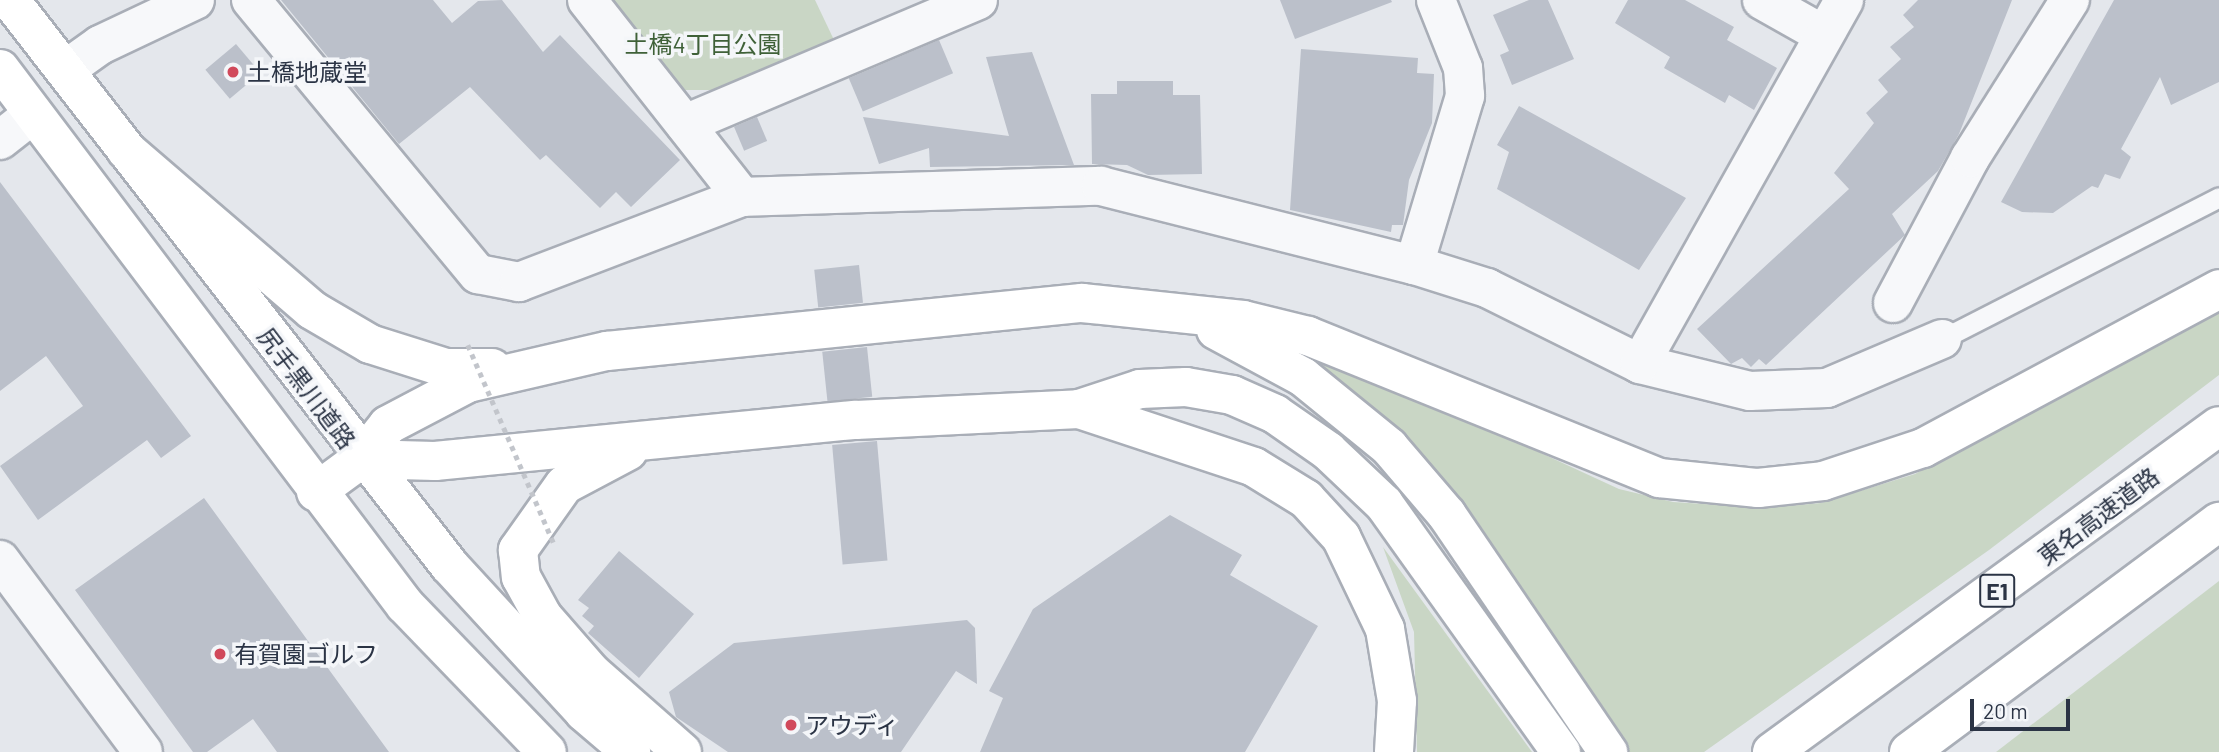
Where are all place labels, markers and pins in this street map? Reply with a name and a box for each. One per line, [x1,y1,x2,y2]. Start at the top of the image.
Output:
place label: 土橋地蔵堂 [247,58,367,86]
marker: 土橋地蔵堂 [225,64,241,80]
place label: 有賀園ゴルフ [234,640,378,668]
marker: 有賀園ゴルフ [212,646,228,662]
place label: アウディ [805,711,901,739]
marker: アウディ [783,717,799,733]

